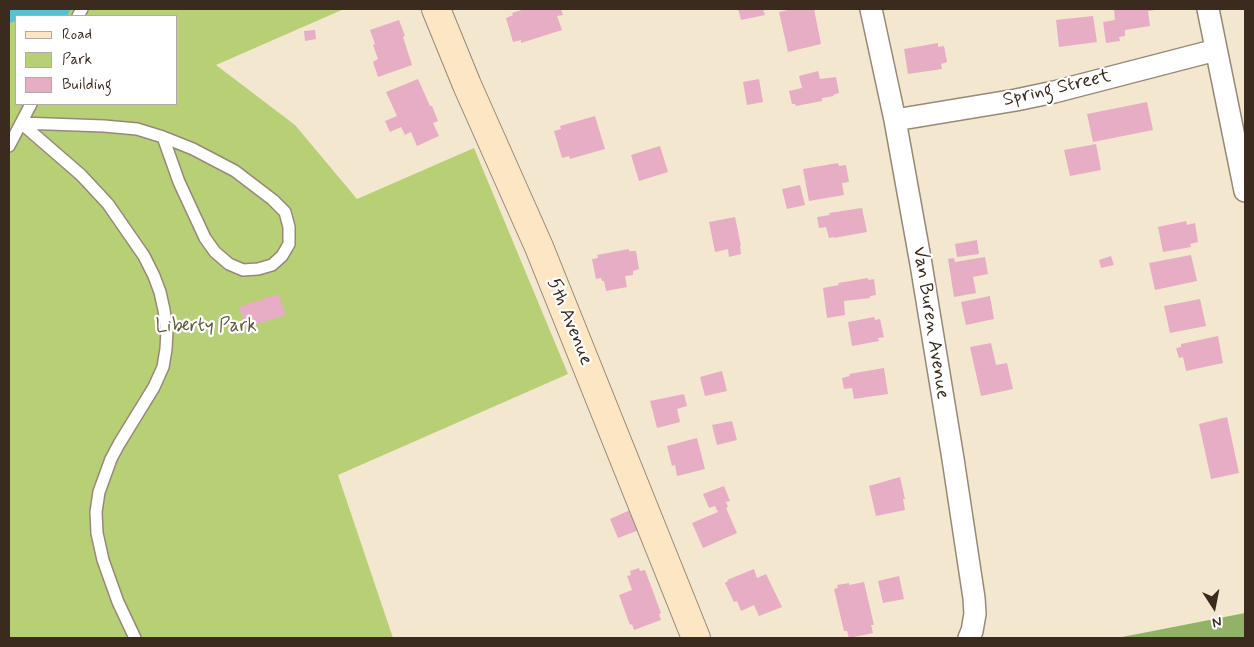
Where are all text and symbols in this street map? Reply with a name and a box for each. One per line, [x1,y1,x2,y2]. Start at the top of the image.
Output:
legend [15,15,178,105]
text: Road [62,25,92,45]
text: Park [62,50,92,70]
street label: Spring Street [1001,66,1113,112]
text: Building [62,75,112,95]
street label: Van Buren Avenue [907,245,953,401]
street label: 5th Avenue [541,275,597,369]
park label: Liberty Park [155,316,257,338]
north arrow [1189,582,1239,632]
text: N [1211,612,1223,631]

